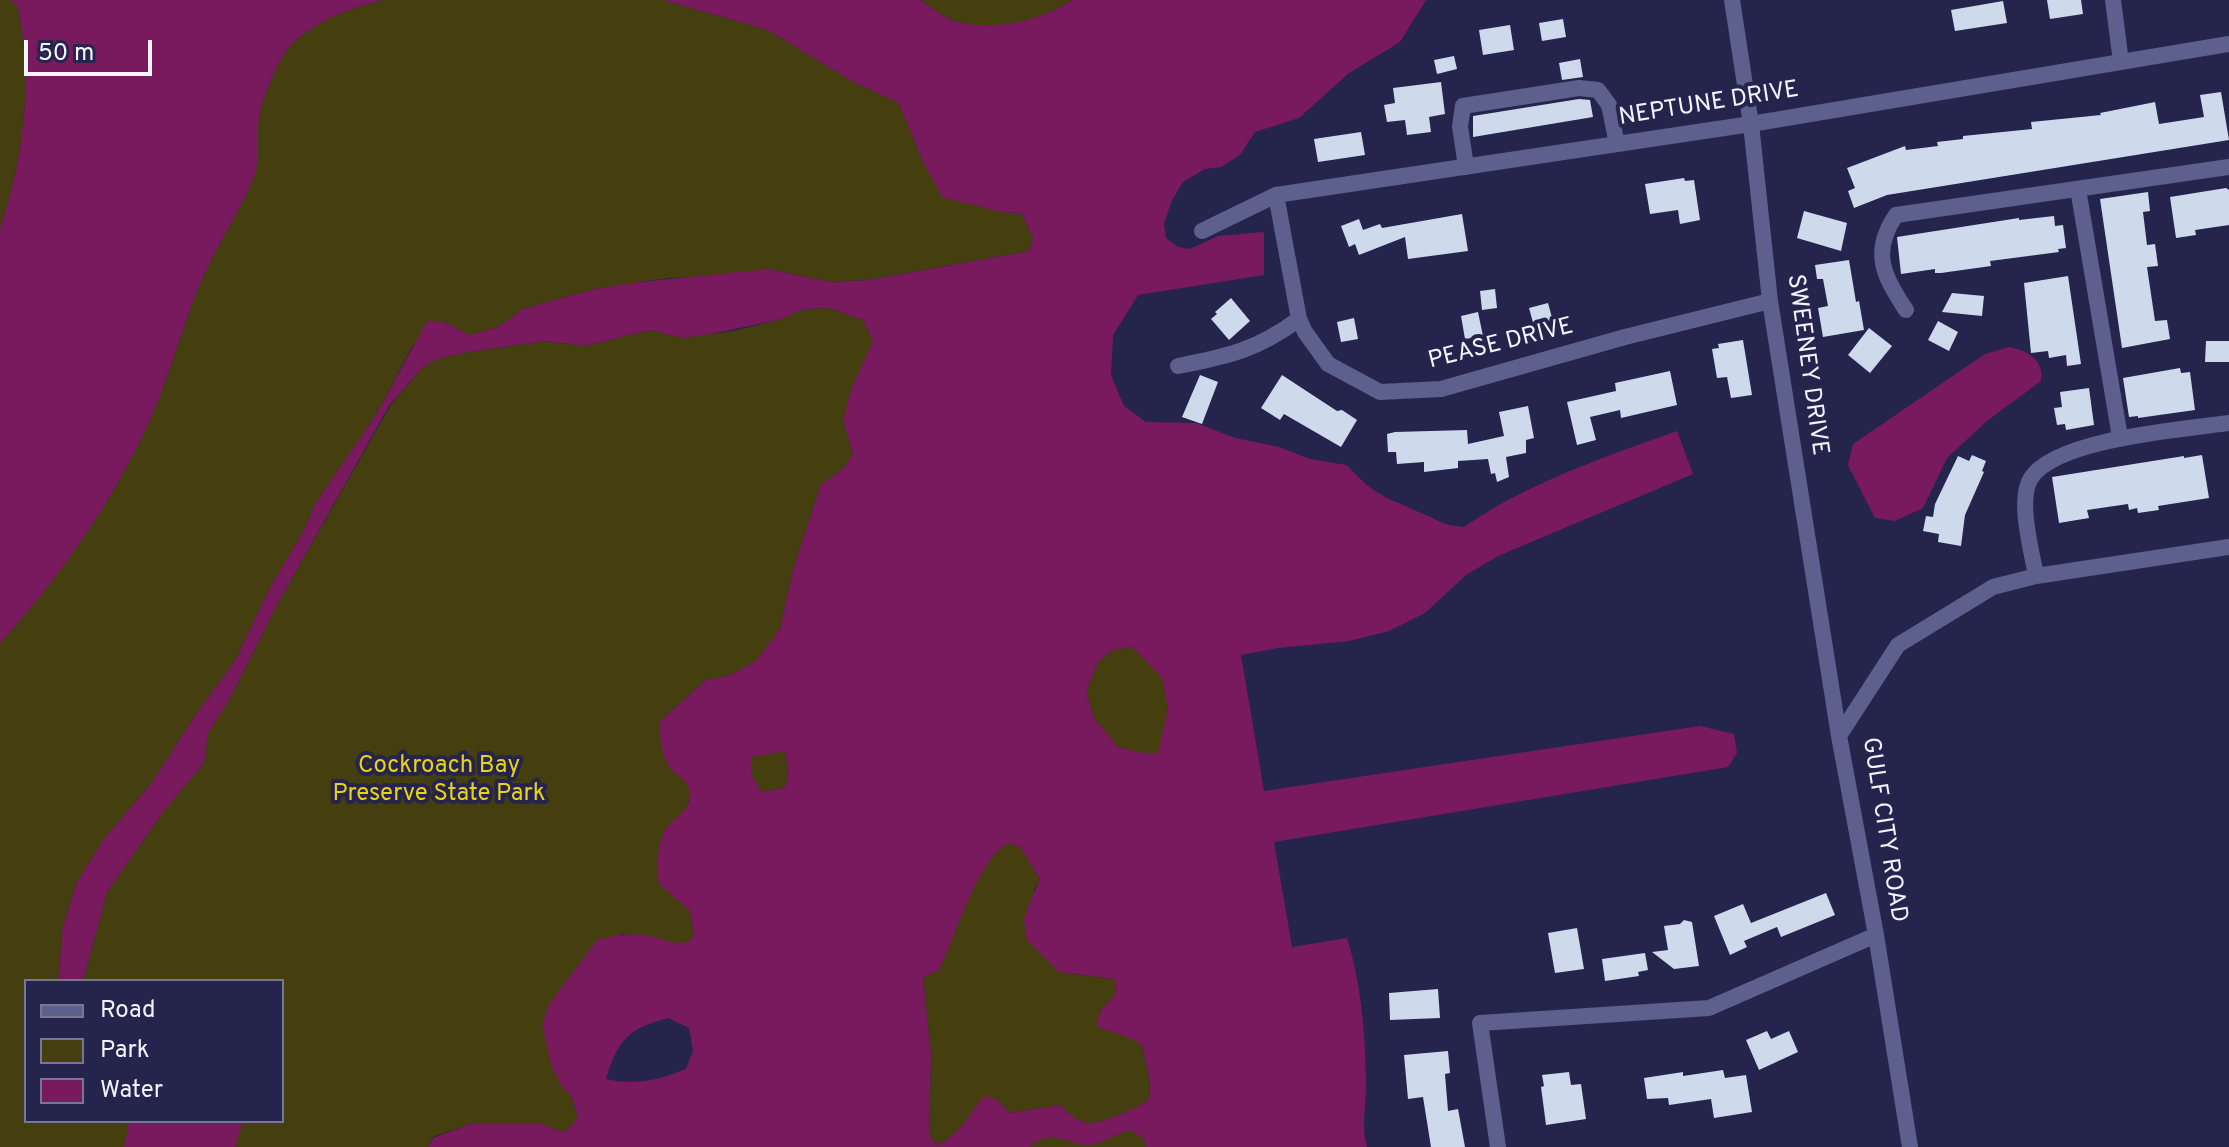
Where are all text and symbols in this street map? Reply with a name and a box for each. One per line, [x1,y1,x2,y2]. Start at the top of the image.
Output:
scale bar [28,24,156,74]
text: 50 m [38,39,94,69]
street label: NEPTUNE DRIVE [1617,77,1801,133]
street label: SWEENEY DRIVE [1779,273,1833,457]
street label: PEASE DRIVE [1426,313,1576,377]
street label: GULF CITY ROAD [1854,735,1912,925]
park label: Cockroach Bay Preserve State Park [332,753,546,809]
legend [24,979,284,1123]
text: Road [100,996,156,1026]
text: Park [100,1036,150,1066]
text: Water [100,1076,163,1106]

